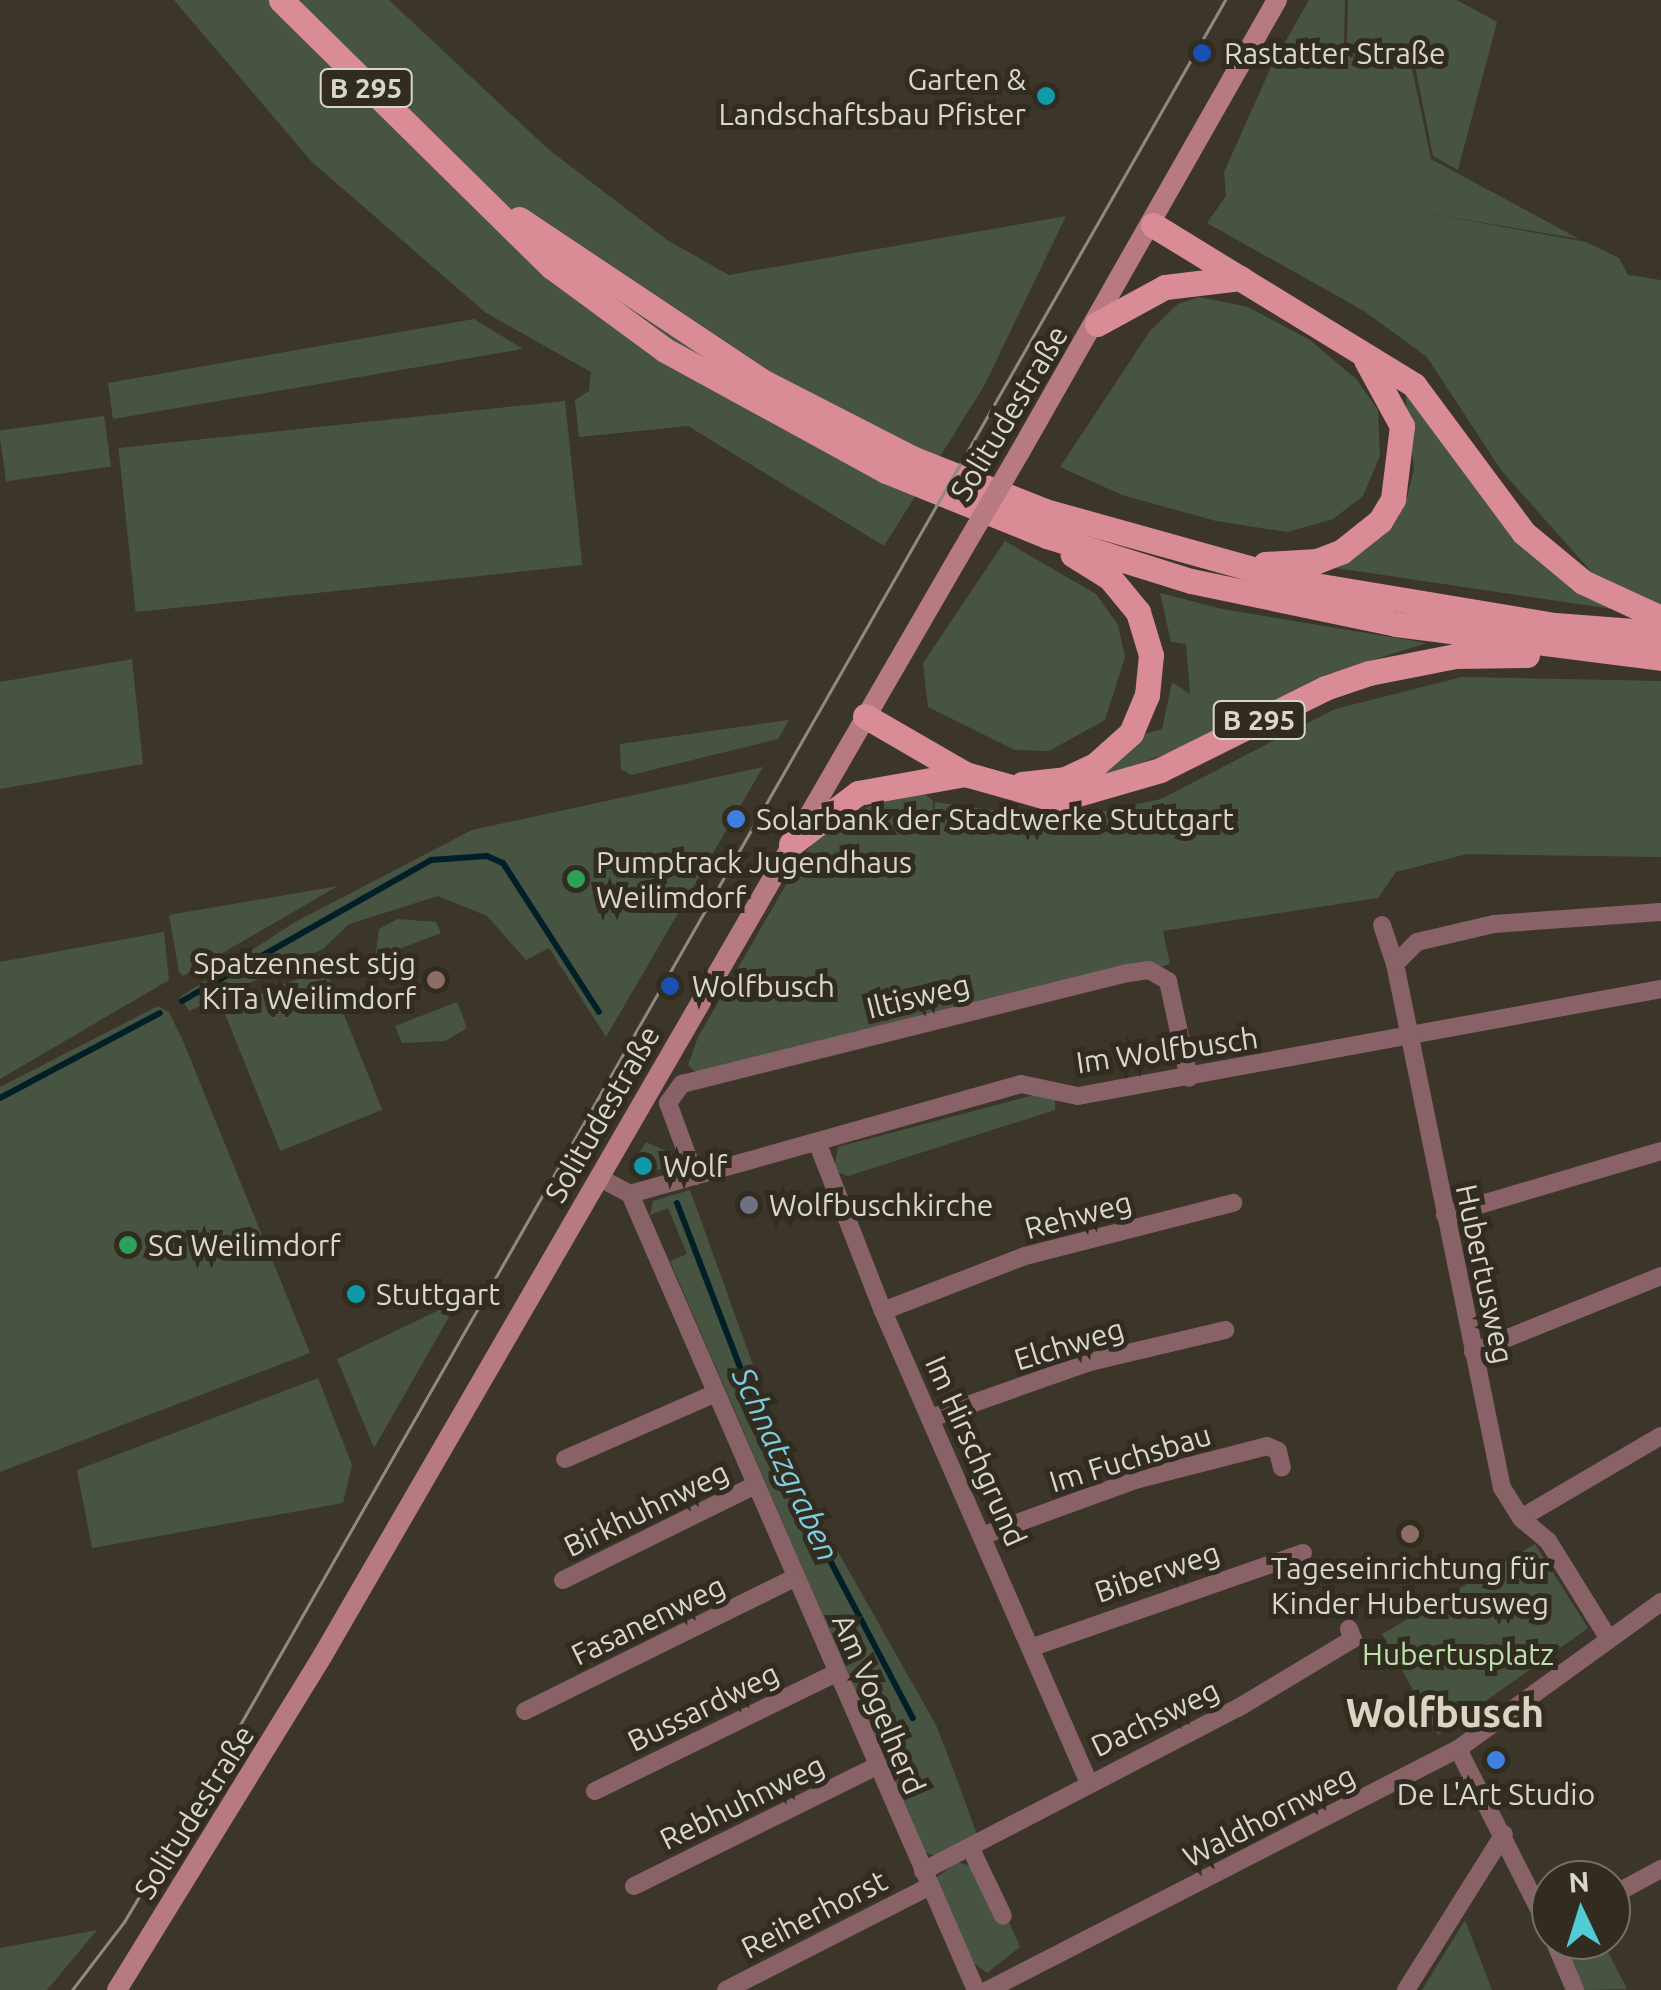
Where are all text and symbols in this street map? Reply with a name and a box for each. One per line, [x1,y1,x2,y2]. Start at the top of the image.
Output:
place label: Rastatter Straße [1224,35,1445,71]
marker: Rastatter Straße [1189,40,1215,66]
place label: Garten & Landschaftsbau Pfister [719,61,1026,132]
road number: B 295 [318,65,414,111]
marker: Garten & Landschaftsbau Pfister [1035,85,1057,107]
street label: Solitudestraße [943,319,1075,507]
road number: B 295 [1212,697,1306,743]
place label: Solarbank der Stadtwerke Stuttgart [756,801,1234,837]
marker: Solarbank der Stadtwerke Stuttgart [725,808,747,830]
place label: Pumptrack Jugendhaus Weilimdorf [596,844,912,914]
marker: Pumptrack Jugendhaus Weilimdorf [565,868,587,890]
place label: Spatzennest stjg KiTa Weilimdorf [194,945,416,1016]
street label: Iltisweg [863,966,973,1026]
place label: Wolfbusch [692,968,835,1004]
marker: Spatzennest stjg KiTa Weilimdorf [425,969,447,991]
marker: Wolfbusch [657,973,683,999]
street label: Solitudestraße [537,1019,667,1209]
street label: Im Wolfbusch [1074,1019,1260,1081]
place label: Wolf [663,1148,727,1184]
marker: Wolf [632,1155,654,1177]
street label: Hubertusweg [1448,1181,1522,1367]
street label: Rehweg [1021,1183,1135,1247]
place label: Wolfbuschkirche [769,1187,993,1223]
marker: Wolfbuschkirche [738,1194,760,1216]
place label: SG Weilimdorf [148,1227,341,1263]
marker: SG Weilimdorf [117,1234,139,1256]
place label: Stuttgart [376,1276,500,1312]
marker: Stuttgart [345,1283,367,1305]
street label: Elchweg [1010,1310,1128,1378]
street label: Im Hirschgrund [918,1350,1034,1552]
water label: Schnatzgraben [724,1361,848,1567]
street label: Im Fuchsbau [1045,1416,1215,1500]
street label: Birkhuhnweg [558,1454,734,1564]
marker: Tageseinrichtung für Kinder Hubertusweg [1399,1523,1421,1545]
street label: Biberweg [1090,1534,1224,1610]
place label: Tageseinrichtung für Kinder Hubertusweg [1271,1550,1549,1620]
street label: Fasanenweg [565,1567,731,1673]
street label: Am Vogelherd [825,1609,933,1799]
park label: Hubertusplatz [1362,1636,1554,1672]
street label: Bussardweg [622,1655,784,1759]
street label: Dachsweg [1085,1672,1225,1764]
district label: Wolfbusch [1346,1689,1544,1737]
street label: Solitudestraße [126,1719,262,1905]
street label: Rebhuhnweg [654,1747,830,1857]
marker: De L'Art Studio [1485,1749,1507,1771]
street label: Waldhornweg [1177,1757,1361,1875]
place label: De L'Art Studio [1397,1776,1595,1812]
north arrow [1531,1860,1631,1960]
street label: Reiherhorst [735,1862,893,1966]
text: N [1568,1865,1591,1898]

